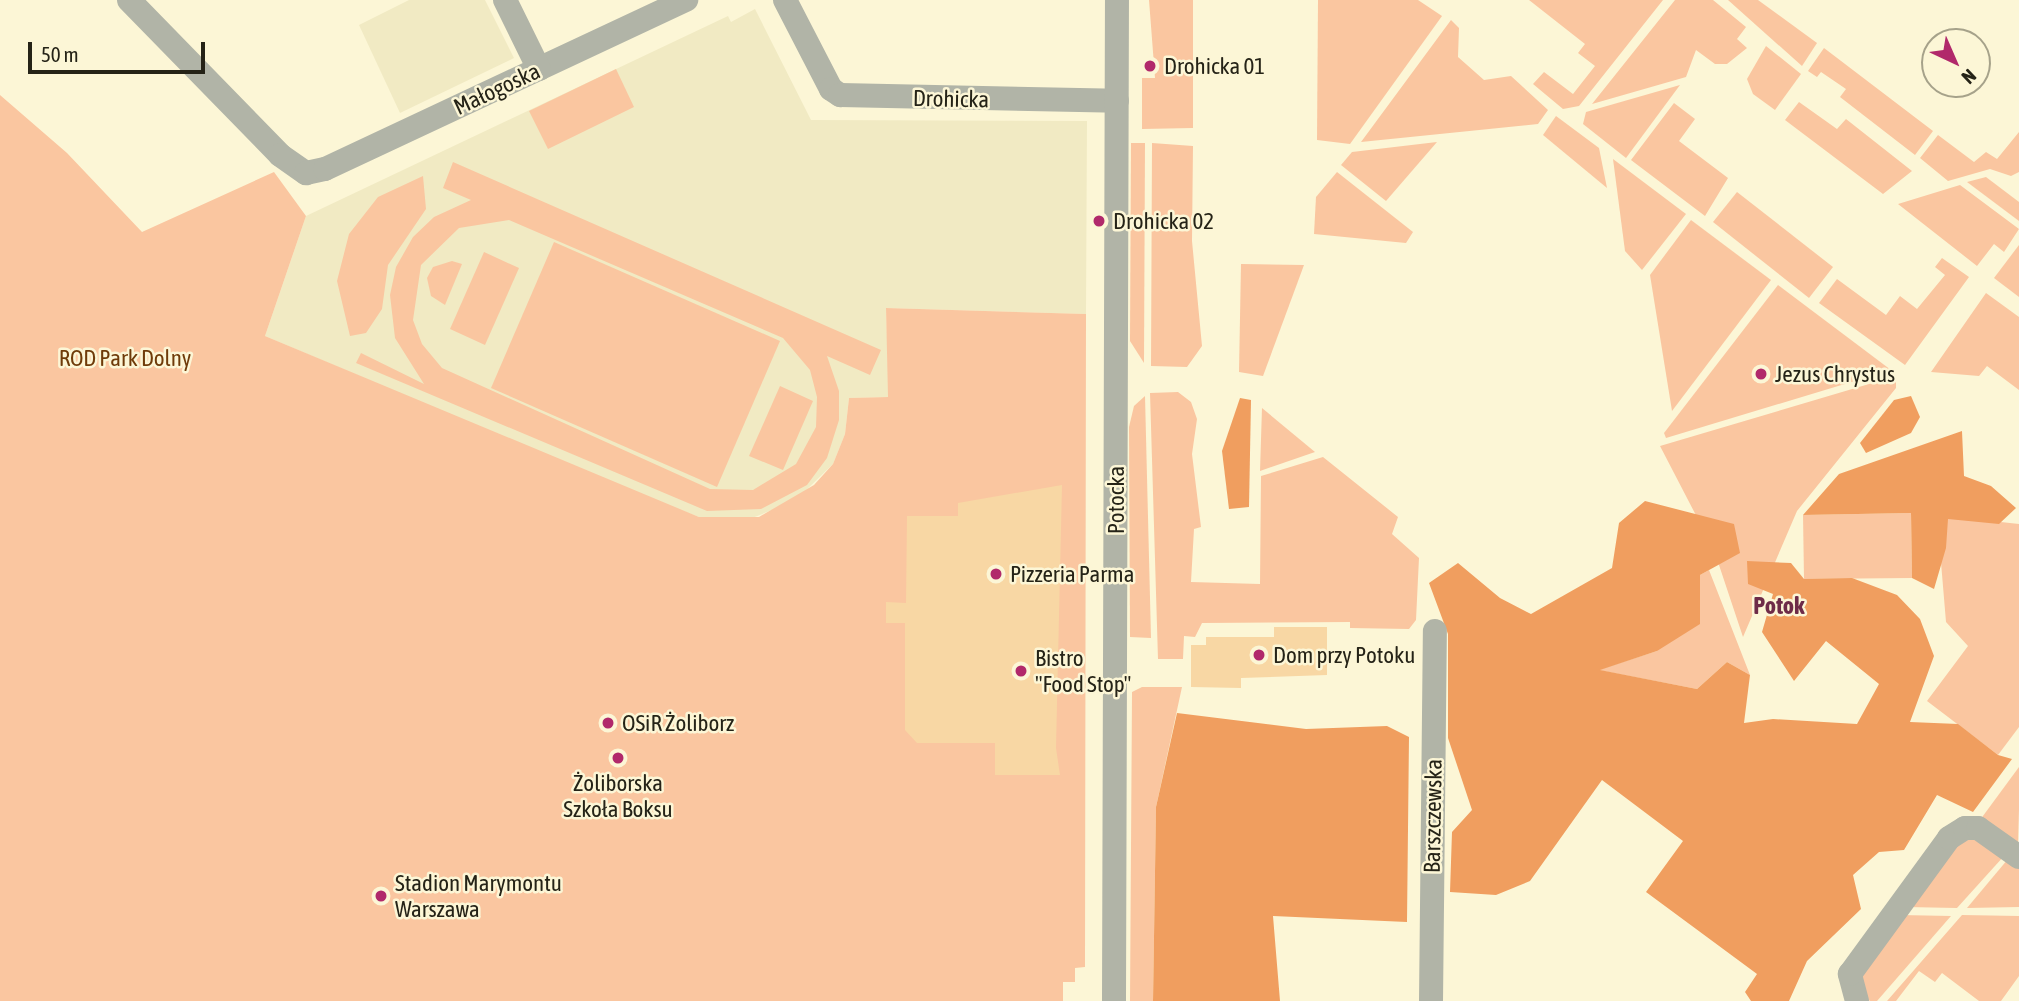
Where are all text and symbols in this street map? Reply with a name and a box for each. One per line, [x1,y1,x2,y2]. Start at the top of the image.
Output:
scale bar [32,28,208,72]
north arrow [1921,28,1991,98]
text: 50 m [41,42,79,66]
place label: Drohicka 01 [1164,52,1265,80]
street label: Małogoska [449,57,545,121]
marker: Drohicka 01 [1142,58,1158,74]
text: N [1958,65,1981,88]
street label: Drohicka [913,85,989,113]
place label: Drohicka 02 [1113,207,1214,235]
marker: Drohicka 02 [1091,213,1107,229]
park label: ROD Park Dolny [59,344,191,372]
place label: Jezus Chrystus [1775,360,1895,388]
marker: Jezus Chrystus [1753,366,1769,382]
street label: Potocka [1102,466,1130,534]
place label: Pizzeria Parma [1010,560,1134,588]
marker: Pizzeria Parma [988,566,1004,582]
district label: Potok [1753,592,1805,620]
place label: Dom przy Potoku [1273,641,1415,669]
place label: Bistro "Food Stop" [1035,644,1131,698]
marker: Dom przy Potoku [1251,647,1267,663]
marker: Bistro "Food Stop" [1013,663,1029,679]
place label: OSiR Żoliborz [622,709,734,737]
marker: OSiR Żoliborz [600,715,616,731]
marker: Żoliborska Szkoła Boksu [610,750,626,766]
street label: Barszczewska [1418,759,1448,873]
place label: Żoliborska Szkoła Boksu [563,769,673,823]
place label: Stadion Marymontu Warszawa [395,869,562,923]
marker: Stadion Marymontu Warszawa [373,888,389,904]

